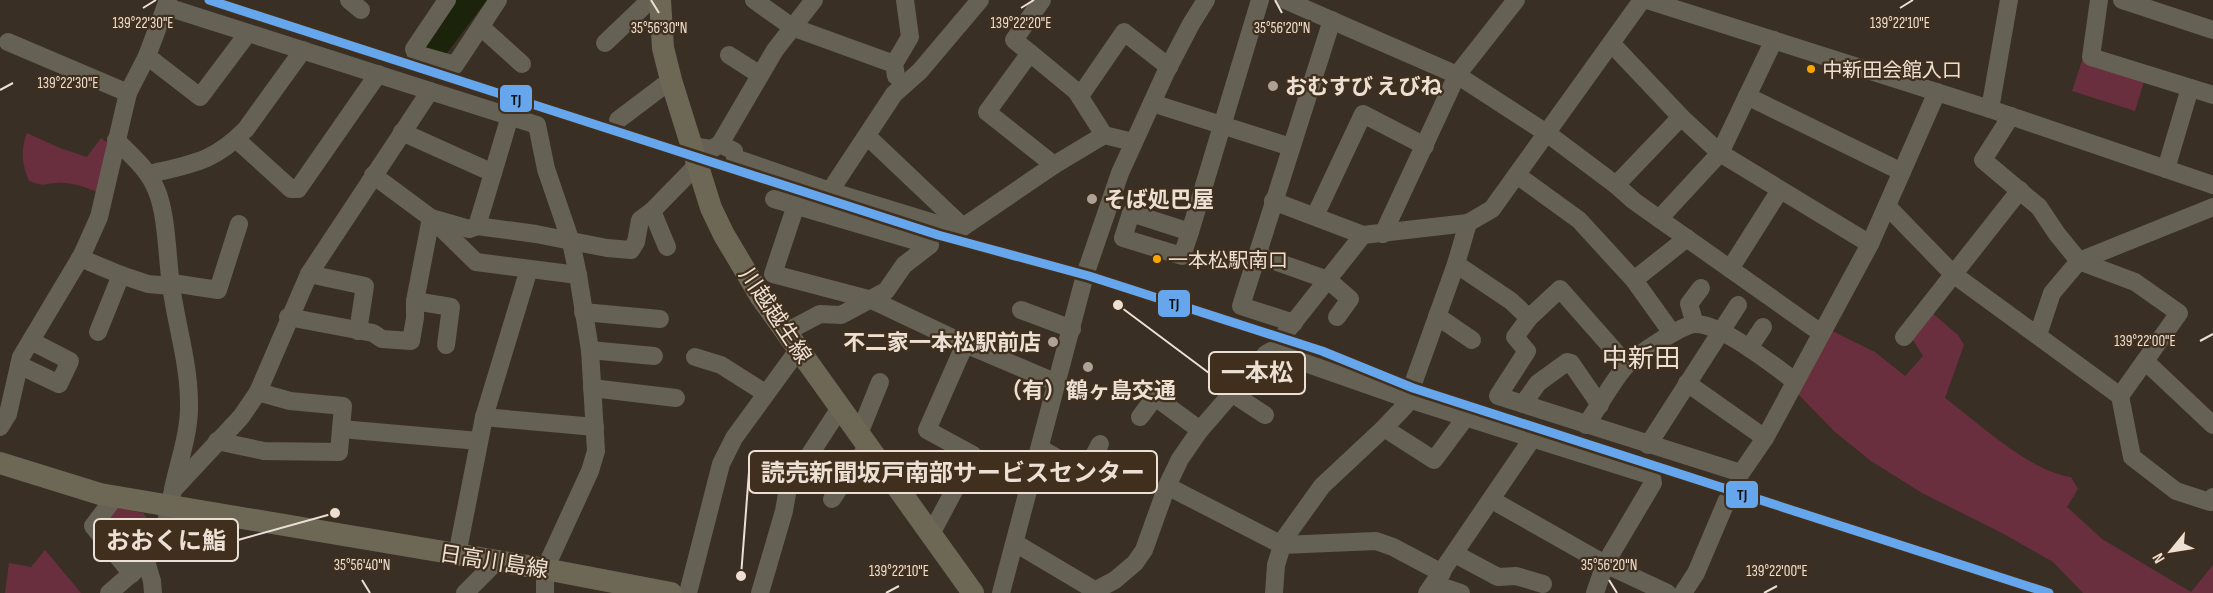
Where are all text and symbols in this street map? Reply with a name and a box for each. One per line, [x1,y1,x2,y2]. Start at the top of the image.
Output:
text: 139°22'30"E [113,14,173,33]
text: 139°22'20"E [991,14,1051,33]
text: 139°22'10"E [1870,14,1930,33]
text: 35°56'30"N [631,19,687,38]
text: 35°56'20"N [1254,19,1310,38]
place label: 中新田会館入口 [1822,59,1962,83]
marker: 中新田会館入口 [1805,63,1817,75]
text: 139°22'30"E [38,74,98,93]
place label: おむすび えびね [1285,74,1442,101]
marker: おむすび えびね [1266,79,1280,93]
line badge: TJ [499,84,533,113]
text: TJ [511,91,521,110]
place label: そば処巴屋 [1104,187,1214,214]
marker: そば処巴屋 [1085,192,1099,206]
place label: 一本松駅南口 [1168,249,1288,273]
marker: 一本松駅南口 [1151,253,1163,265]
street label: 川越越生線 [733,263,817,369]
line badge: TJ [1157,289,1191,318]
text: TJ [1169,295,1179,314]
place label: 不二家一本松駅前店 [843,330,1041,357]
text: 139°22'00"E [2114,332,2176,351]
marker: 不二家一本松駅前店 [1046,335,1060,349]
district label: 中新田 [1602,344,1680,375]
callout: 一本松 [1209,352,1305,394]
text: 一本松 [1221,359,1293,388]
marker: （有）鶴ヶ島交通 [1081,360,1095,374]
place label: （有）鶴ヶ島交通 [1000,378,1176,405]
callout: 読売新聞坂戸南部サービスセンター [749,451,1157,493]
text: 読売新聞坂戸南部サービスセンター [761,459,1145,488]
line badge: TJ [1725,480,1759,509]
text: TJ [1737,486,1747,505]
callout: おおくに鮨 [94,519,238,561]
north arrow [2141,521,2201,581]
text: おおくに鮨 [106,527,226,556]
street label: 日高川島線 [437,541,550,584]
text: N [2149,549,2170,566]
text: 35°56'40"N [334,556,390,575]
text: 35°56'20"N [1581,556,1637,575]
text: 139°22'10"E [869,562,929,581]
text: 139°22'00"E [1746,562,1808,581]

